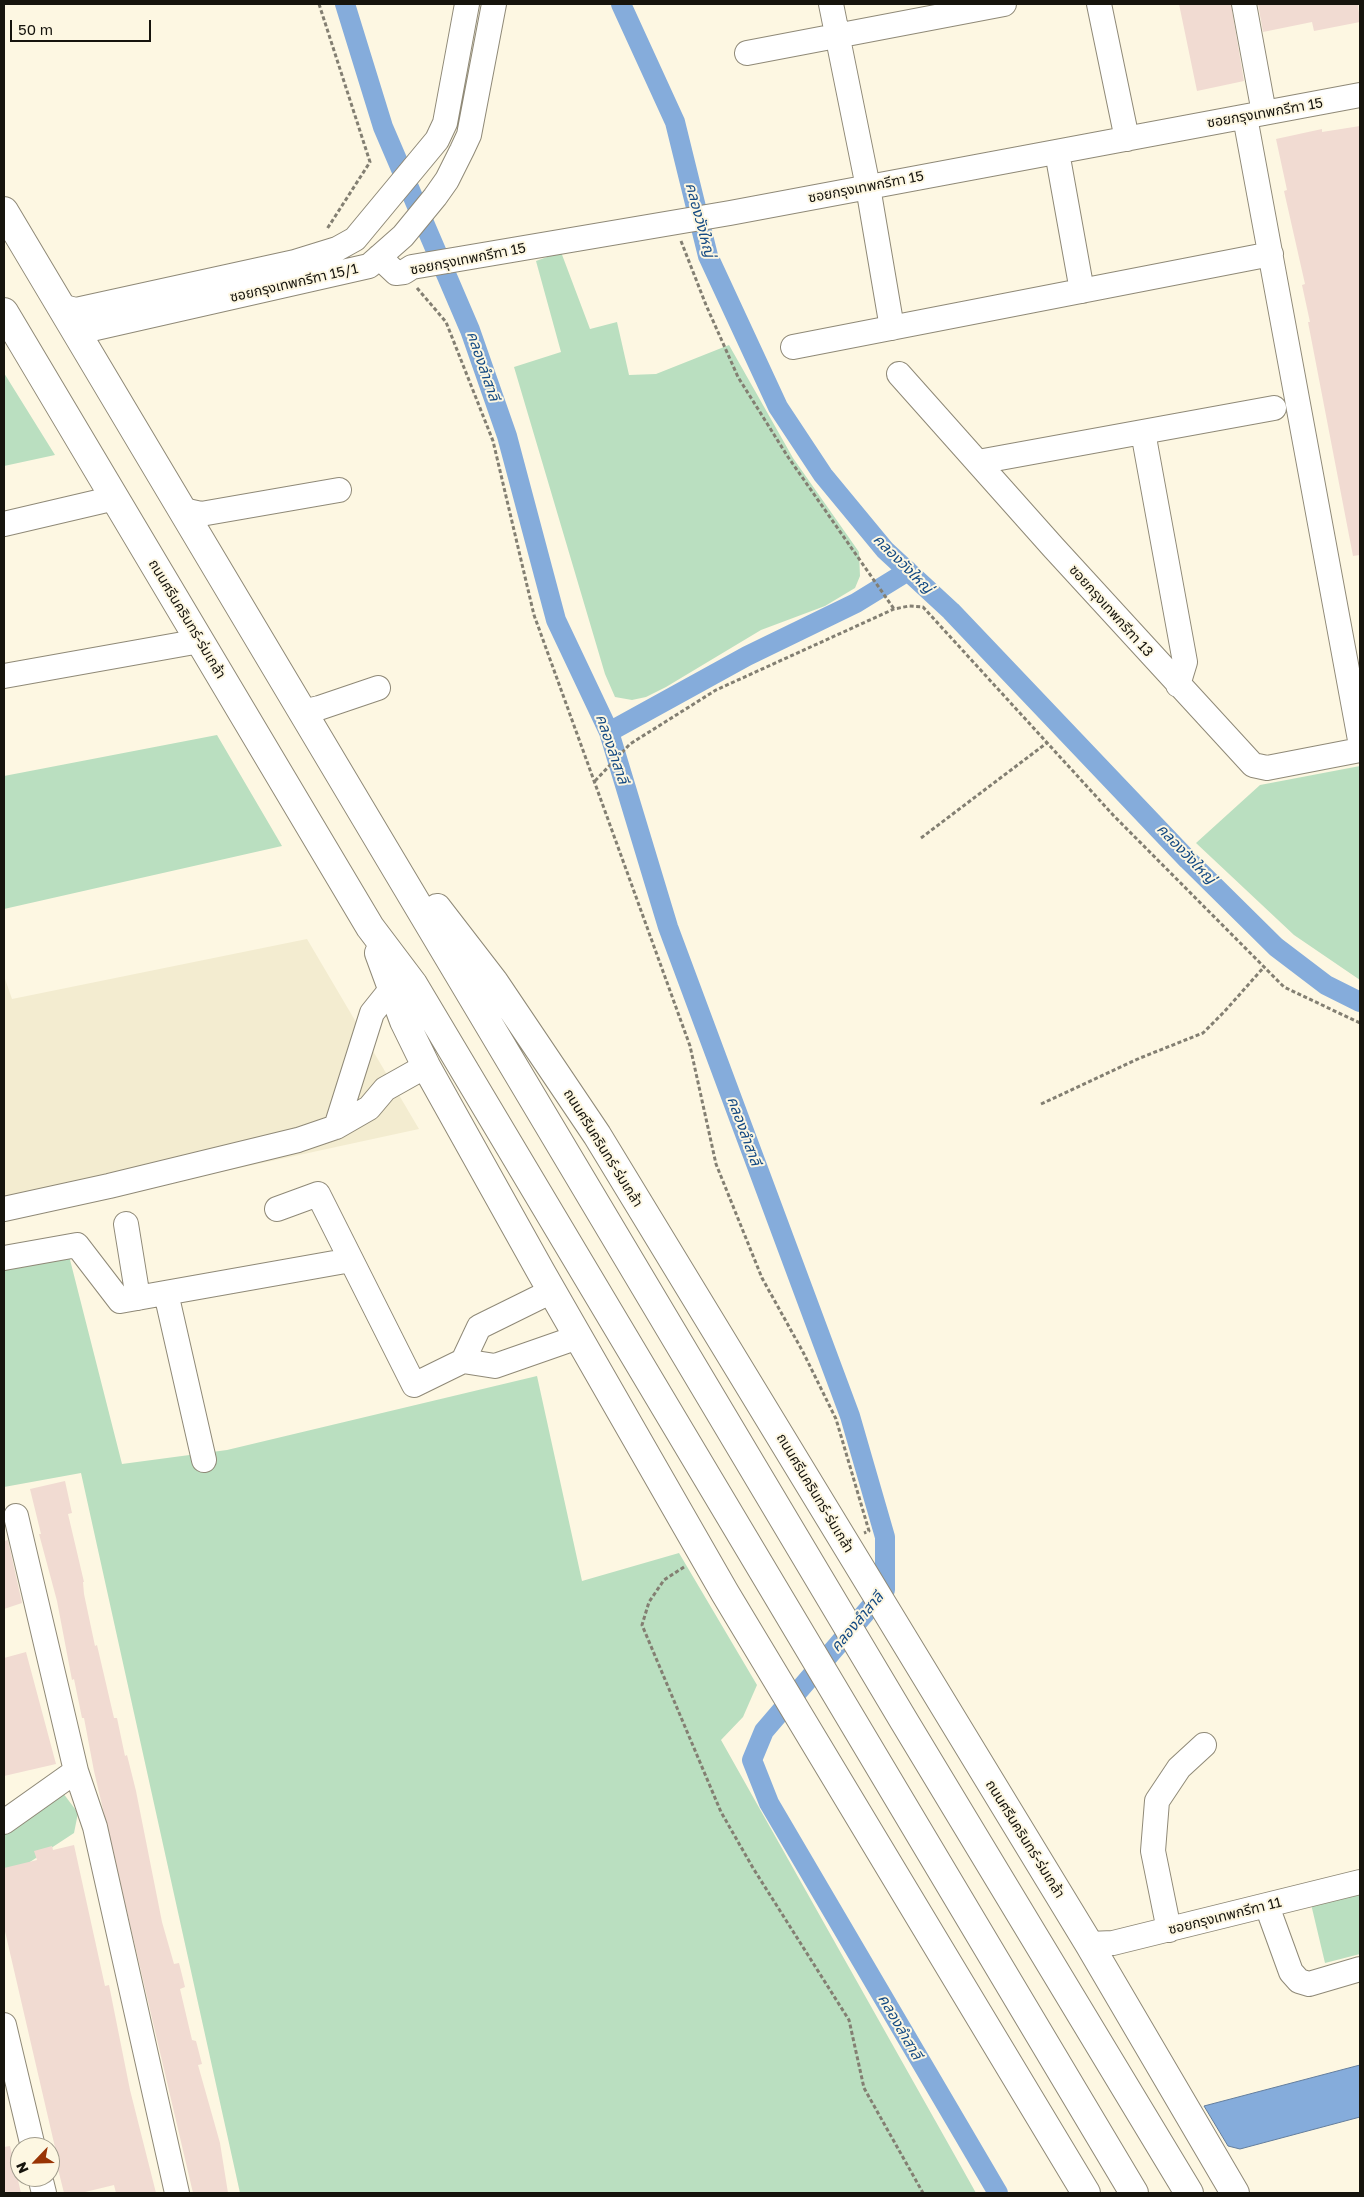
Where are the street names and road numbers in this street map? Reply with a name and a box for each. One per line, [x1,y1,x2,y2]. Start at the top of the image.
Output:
street label: ซอยกรุงเทพกรีฑา 15 [1206,95,1324,131]
street label: ซอยกรุงเทพกรีฑา 15 [807,168,925,206]
street label: ซอยกรุงเทพกรีฑา 15 [409,240,527,278]
street label: ซอยกรุงเทพกรีฑา 15/1 [228,260,360,306]
street label: ถนนศรีนครินทร์-ร่มเกล้า [145,556,229,682]
street label: ซอยกรุงเทพกรีฑา 13 [1065,562,1157,660]
street label: ถนนศรีนครินทร์-ร่มเกล้า [560,1086,646,1210]
street label: ถนนศรีนครินทร์-ร่มเกล้า [773,1430,857,1556]
street label: ถนนศรีนครินทร์-ร่มเกล้า [982,1777,1068,1901]
street label: ซอยกรุงเทพกรีฑา 11 [1167,1894,1283,1938]

